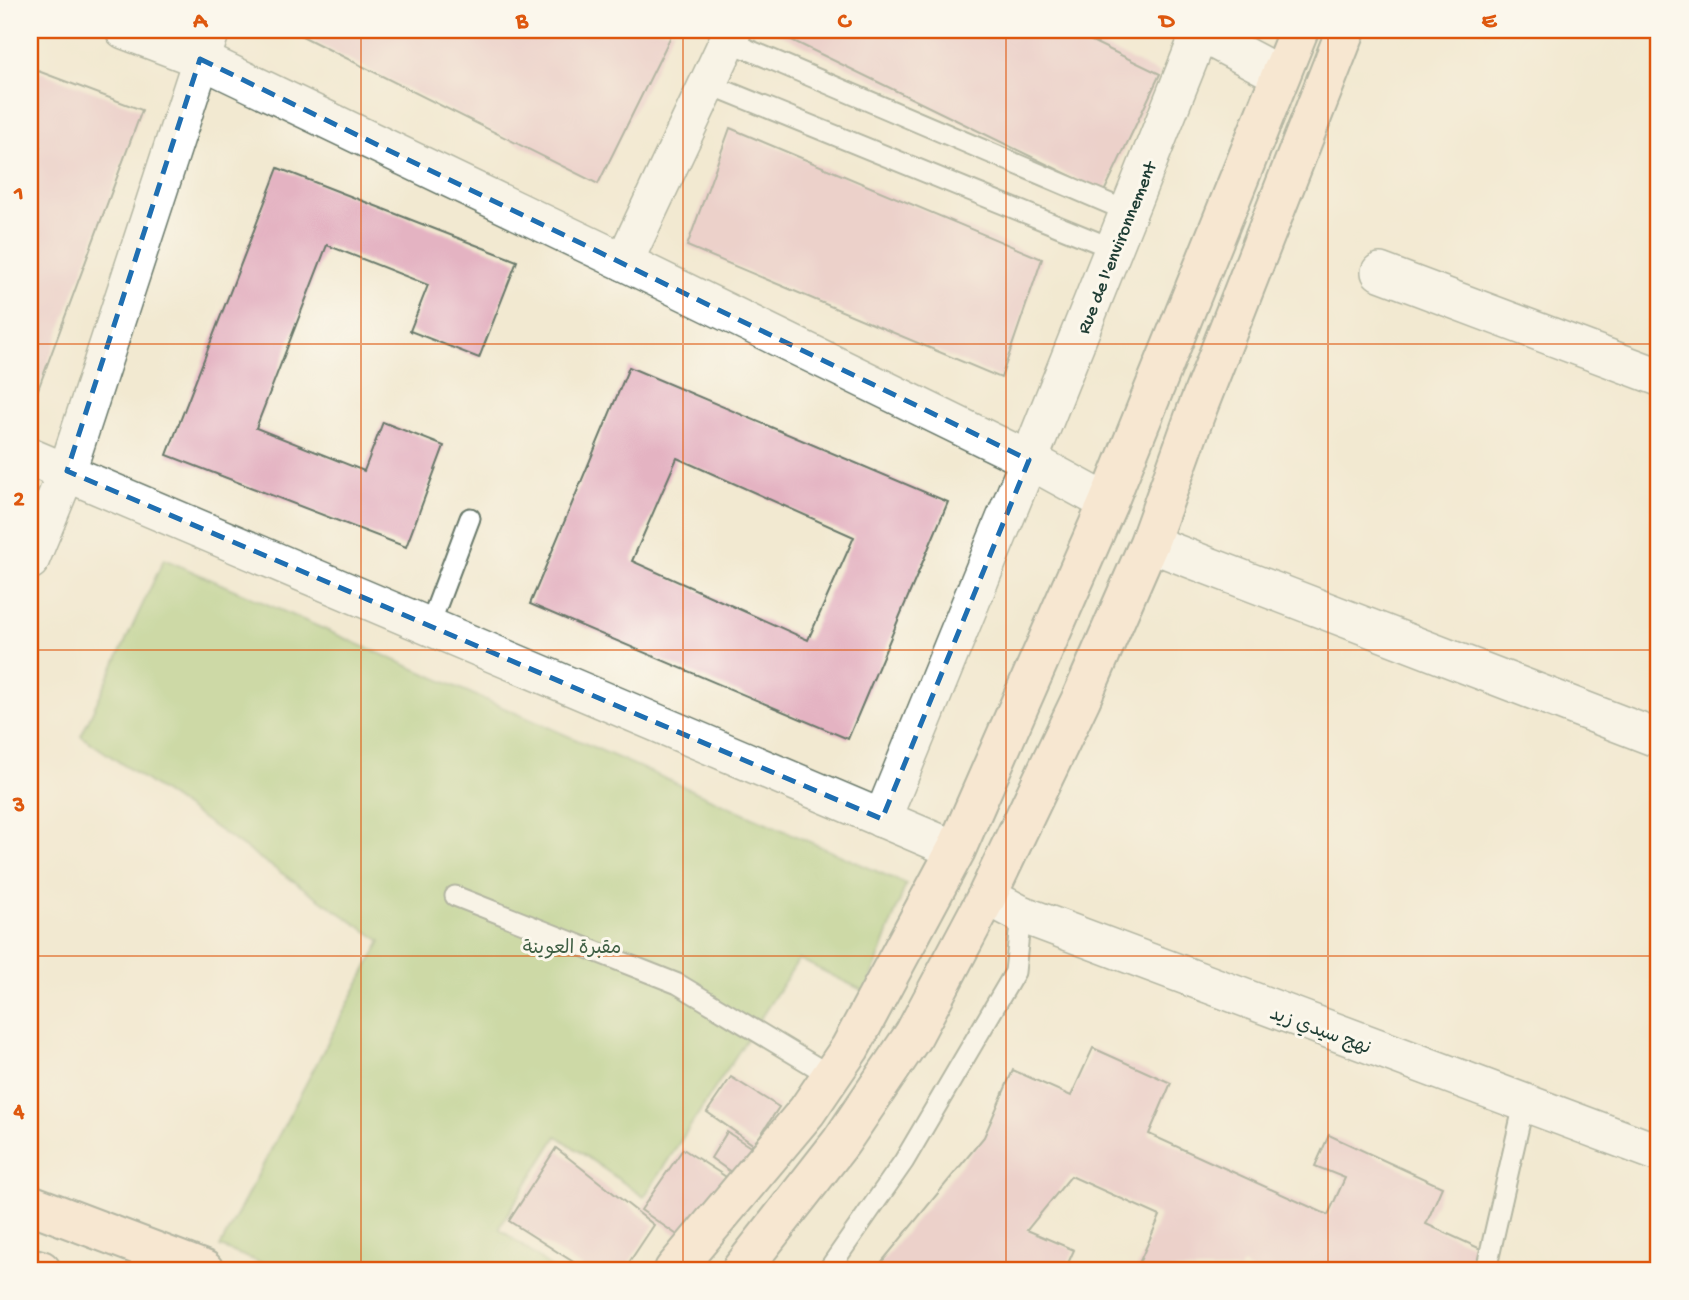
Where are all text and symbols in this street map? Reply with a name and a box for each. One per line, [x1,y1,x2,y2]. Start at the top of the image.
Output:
text: A [192,9,208,36]
text: B [515,9,529,36]
text: C [838,9,853,36]
text: D [1158,9,1176,36]
text: E [1482,9,1498,36]
street label: Rue de l'environnement [1073,157,1164,338]
text: 1 [13,181,24,208]
text: 2 [13,487,25,514]
text: 3 [12,793,25,820]
park label: مقبرة العوينة [523,938,621,961]
street label: نهج سيدي زيد [1266,1003,1374,1061]
text: 4 [13,1099,25,1126]

